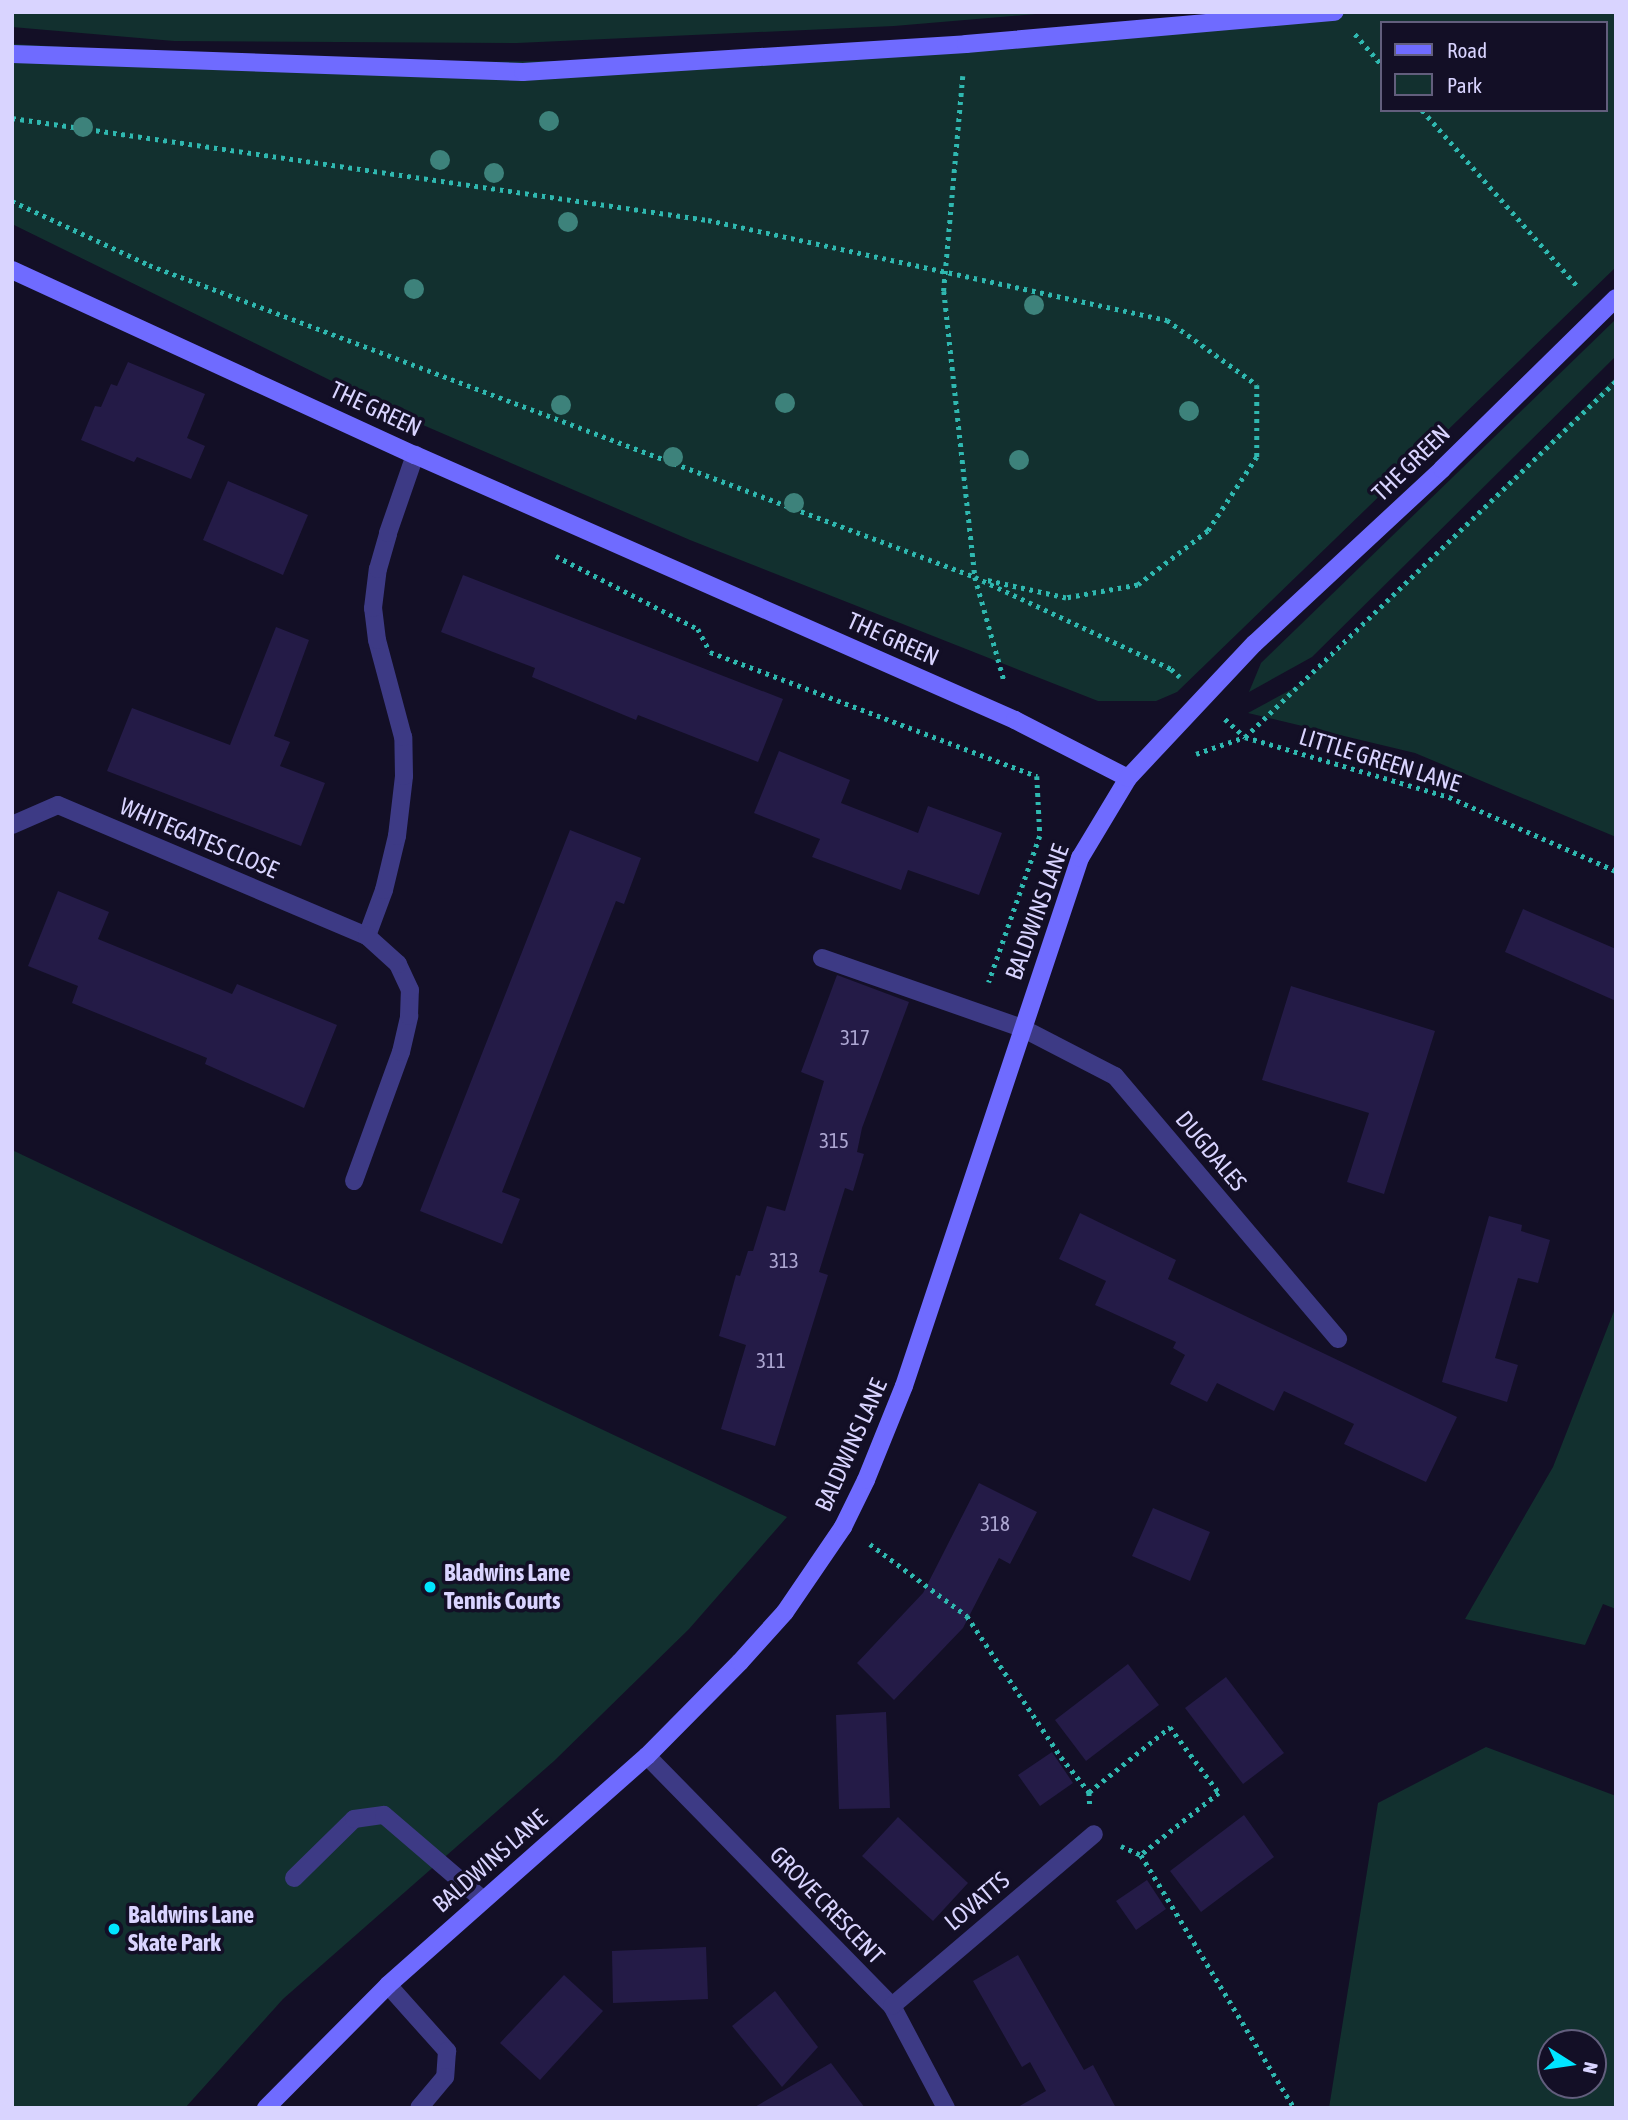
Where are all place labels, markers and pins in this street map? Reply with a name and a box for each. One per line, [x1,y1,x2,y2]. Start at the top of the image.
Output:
place label: Bladwins Lane Tennis Courts [444,1559,571,1615]
marker: Bladwins Lane Tennis Courts [422,1579,438,1595]
place label: Baldwins Lane Skate Park [128,1901,254,1957]
marker: Baldwins Lane Skate Park [106,1921,122,1937]

